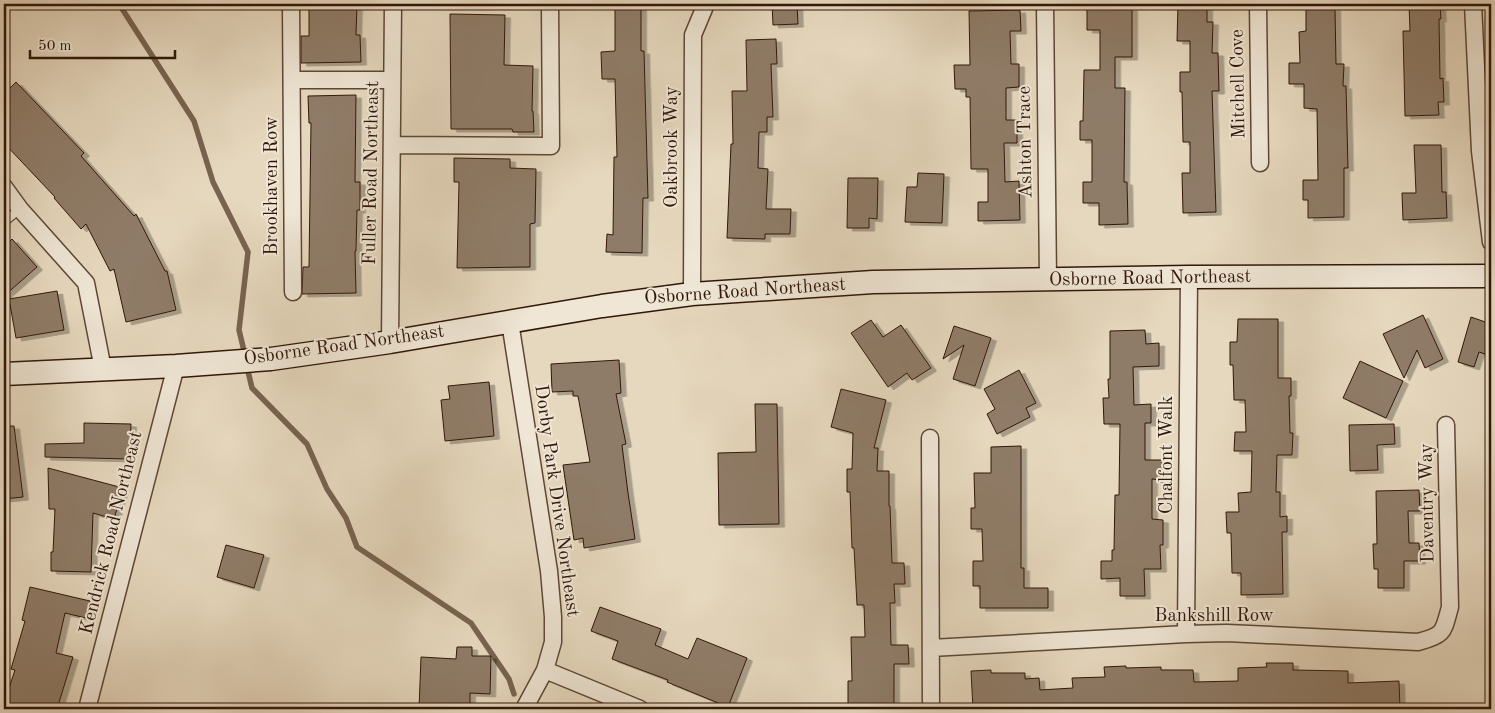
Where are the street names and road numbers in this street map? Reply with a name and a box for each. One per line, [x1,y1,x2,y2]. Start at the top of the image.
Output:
street label: Mitchell Cove [1229,29,1249,139]
street label: Fuller Road Northeast [361,81,383,265]
street label: Oakbrook Way [663,86,682,208]
street label: Ashton Trace [1016,86,1036,198]
street label: Brookhaven Row [263,116,282,256]
street label: Osborne Road Northeast [1049,268,1251,290]
street label: Osborne Road Northeast [643,275,847,309]
street label: Osborne Road Northeast [242,323,446,369]
street label: Dorby Park Drive Northeast [530,384,582,618]
street label: Chalfont Walk [1158,396,1177,514]
street label: Kendrick Road Northeast [77,429,147,637]
street label: Daventry Way [1417,443,1439,563]
street label: Bankshill Row [1154,607,1274,626]

